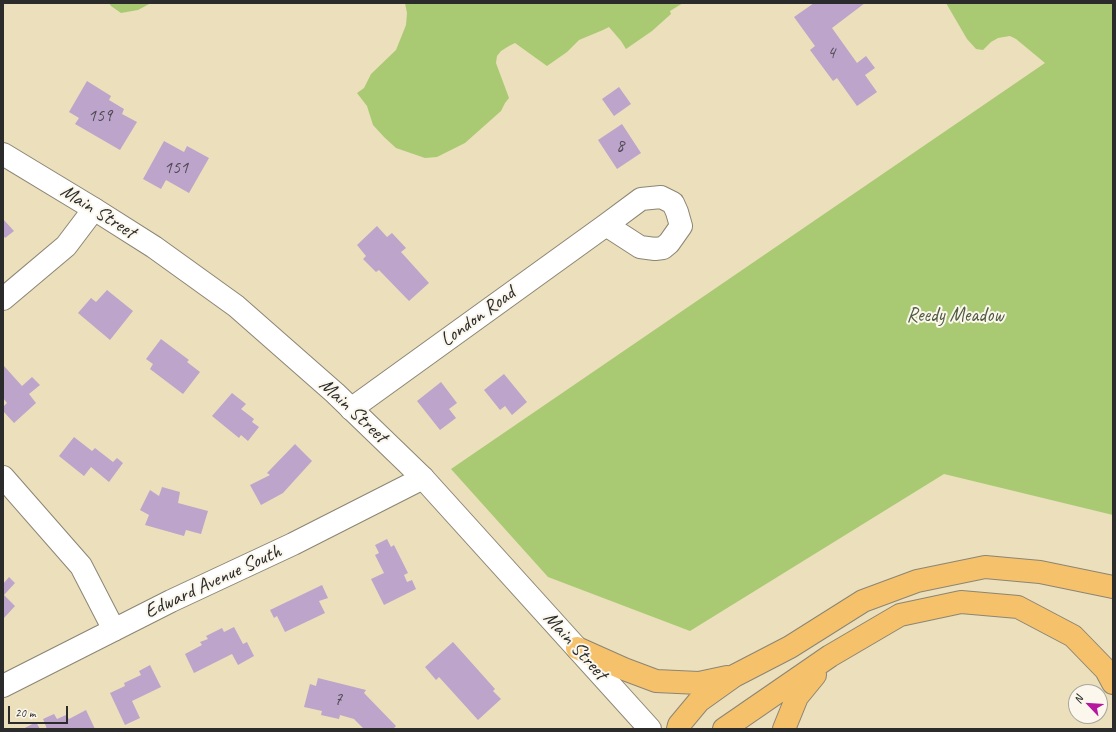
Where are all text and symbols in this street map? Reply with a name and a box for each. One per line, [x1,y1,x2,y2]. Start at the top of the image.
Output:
house number: 4 [827,42,835,64]
house number: 159 [88,105,112,127]
house number: 8 [616,135,624,157]
house number: 151 [164,157,188,179]
street label: Main Street [56,179,140,245]
street label: London Road [436,282,520,352]
park label: Reedy Meadow [906,304,1004,328]
street label: Main Street [314,373,392,449]
street label: Edward Avenue South [141,540,285,624]
street label: Main Street [538,607,612,685]
north arrow [1068,684,1108,724]
house number: 7 [334,689,342,711]
text: N [1070,693,1086,705]
scale bar [10,698,70,724]
text: 20 m [15,705,35,721]

